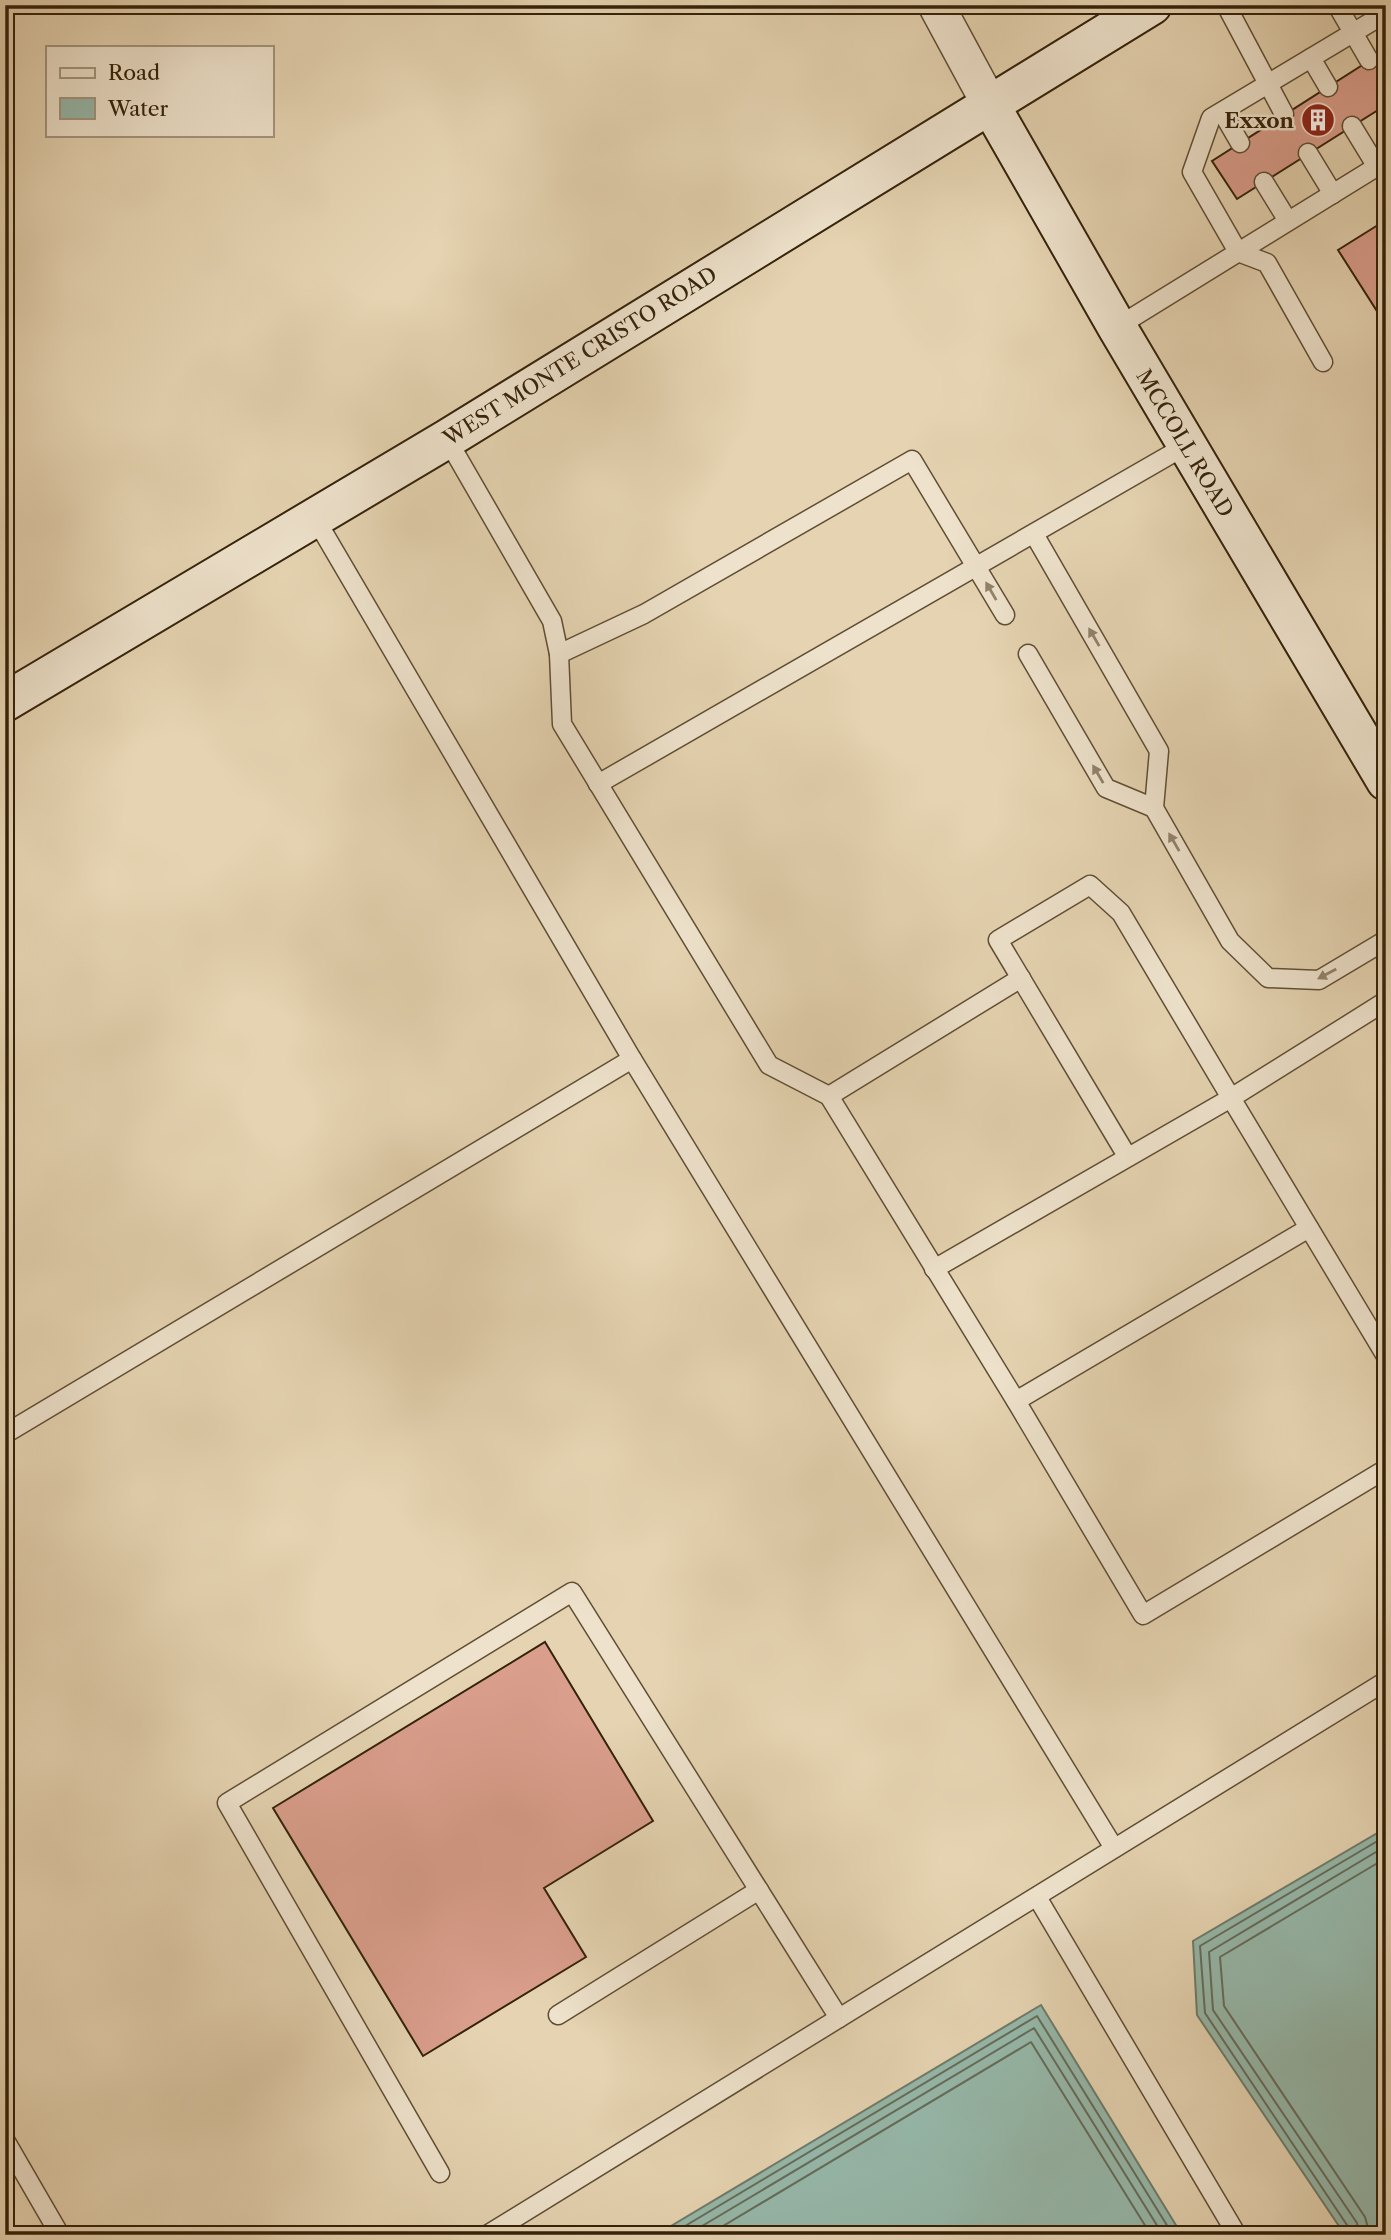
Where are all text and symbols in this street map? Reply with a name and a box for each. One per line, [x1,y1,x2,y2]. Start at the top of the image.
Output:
legend [46,46,273,136]
text: Road [108,60,160,85]
text: Water [107,96,168,121]
building icon: Exxon [1299,101,1337,139]
place label: Exxon [1224,108,1295,133]
street label: WEST MONTE CRISTO ROAD [438,261,721,451]
street label: MCCOLL ROAD [1131,365,1239,521]
one-way arrow [985,582,997,601]
one-way arrow [1088,628,1100,647]
one-way arrow [1092,765,1104,784]
one-way arrow [1168,833,1180,852]
one-way arrow [1317,969,1337,980]

